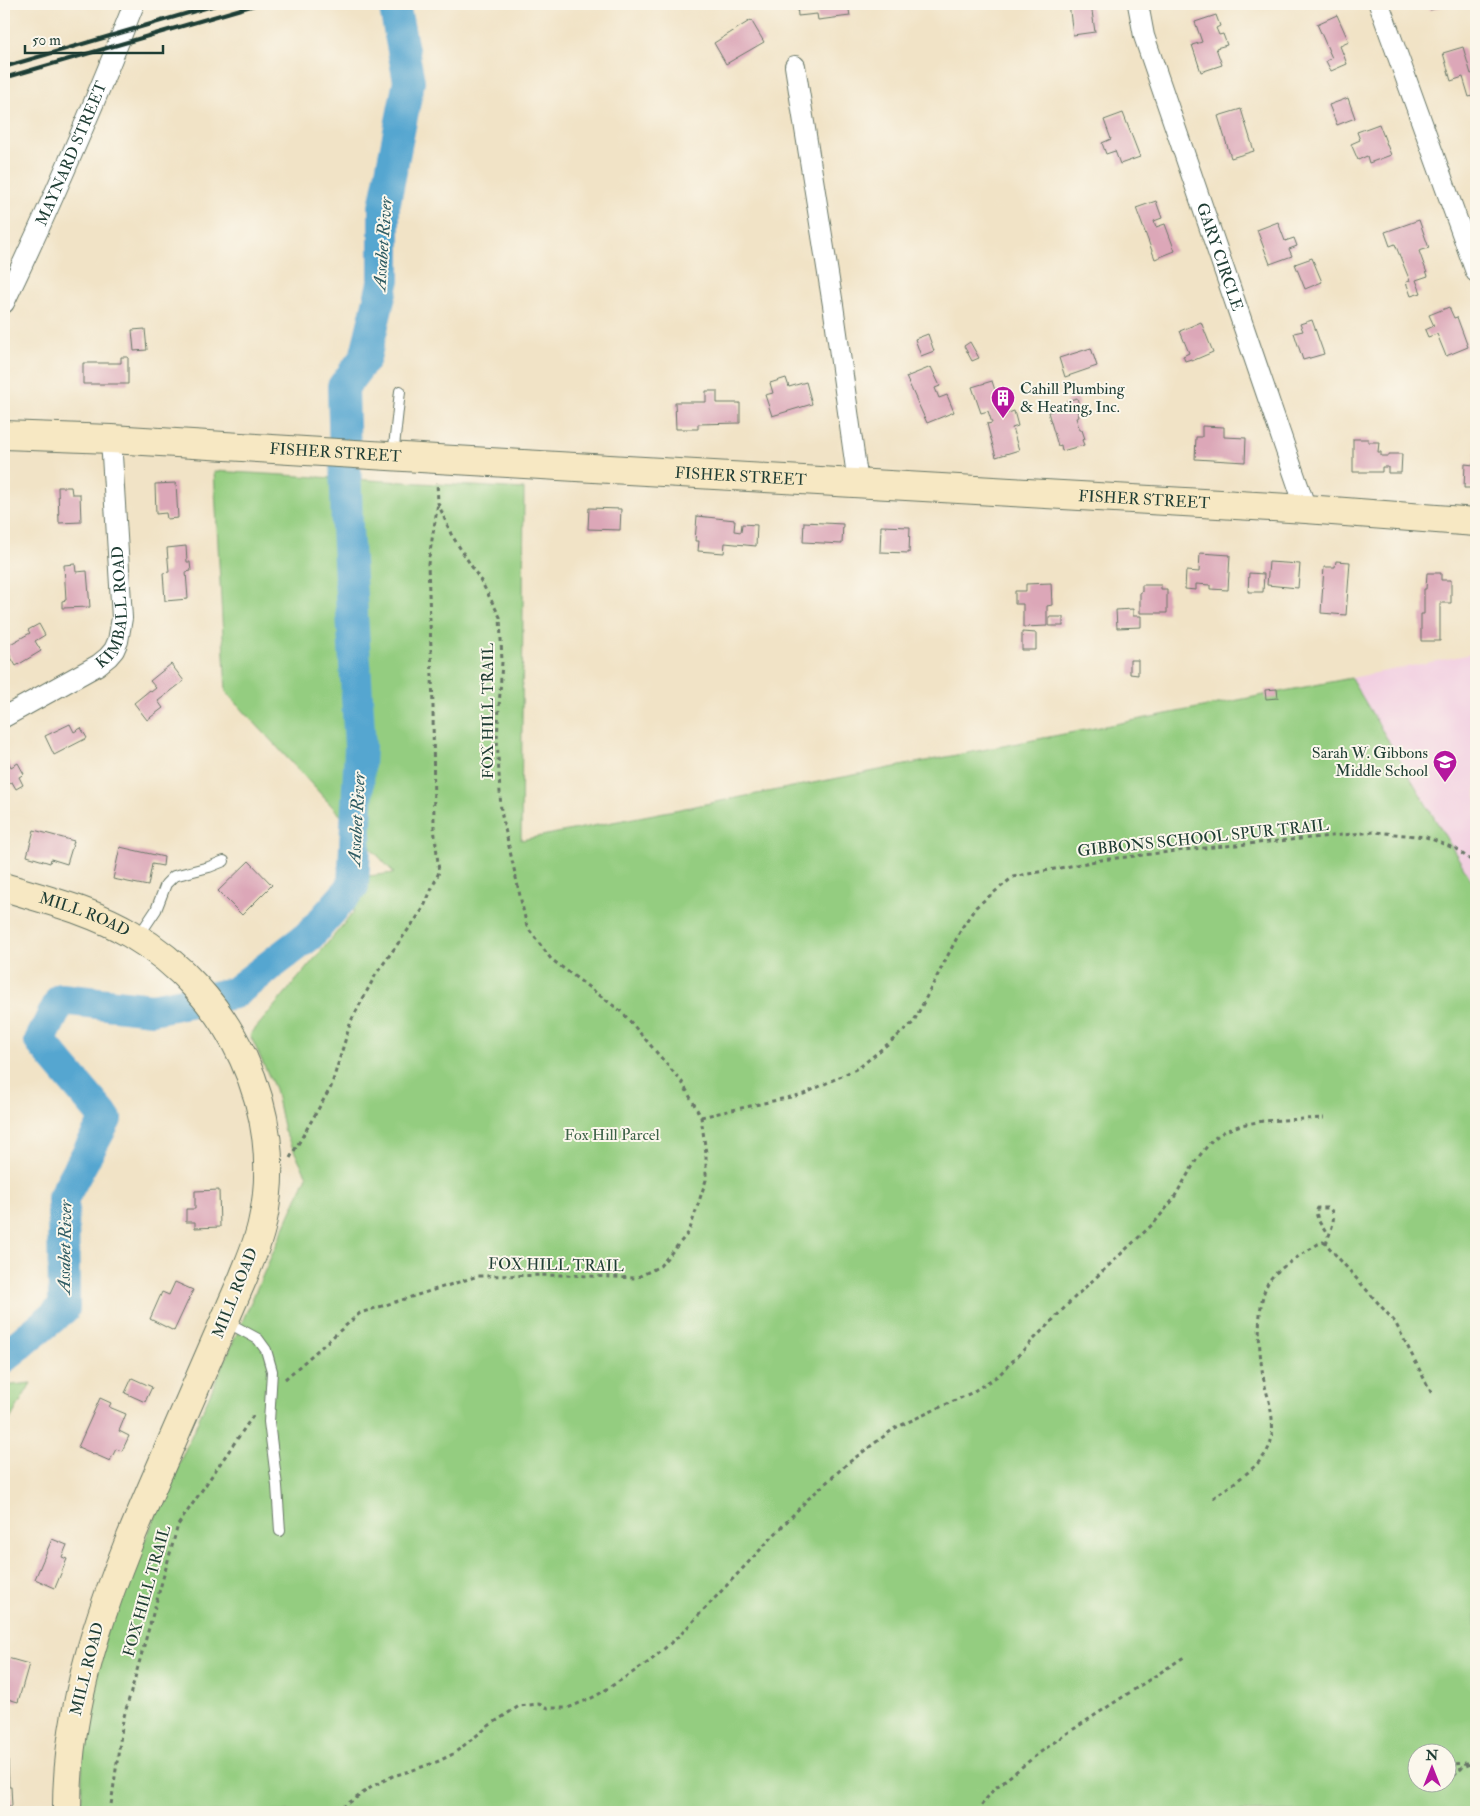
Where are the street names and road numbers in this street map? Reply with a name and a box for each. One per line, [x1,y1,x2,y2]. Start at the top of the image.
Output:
street label: MAYNARD STREET [31,78,112,229]
street label: GARY CIRCLE [1192,200,1247,314]
street label: FISHER STREET [269,439,402,467]
street label: FISHER STREET [674,463,807,490]
street label: FISHER STREET [1078,486,1211,513]
street label: KIMBALL ROAD [92,545,132,673]
street label: FOX HILL TRAIL [478,643,498,779]
street label: GIBBONS SCHOOL SPUR TRAIL [1076,815,1330,861]
street label: MILL ROAD [37,888,133,941]
street label: MILL ROAD [208,1245,262,1341]
street label: FOX HILL TRAIL [488,1254,625,1276]
street label: FOX HILL TRAIL [119,1522,175,1659]
street label: MILL ROAD [66,1620,108,1718]

